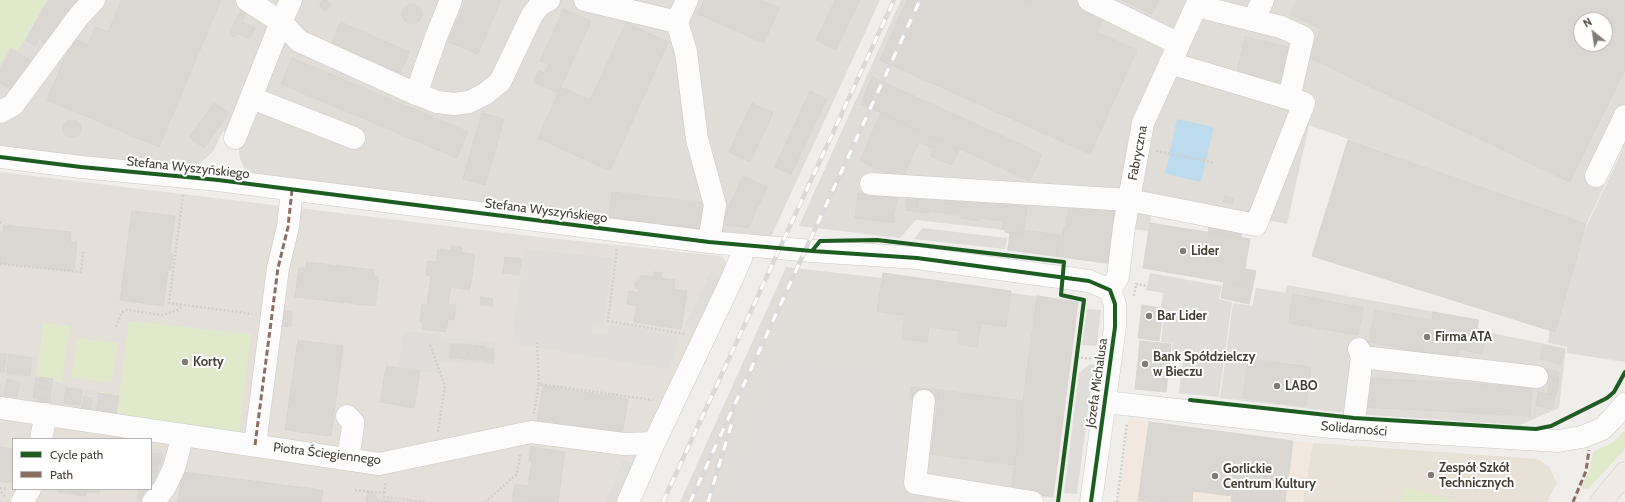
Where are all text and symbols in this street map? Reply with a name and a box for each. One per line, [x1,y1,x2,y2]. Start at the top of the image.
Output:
north arrow [1573,12,1613,52]
text: N [1581,14,1594,30]
street label: Fabryczna [1125,124,1151,182]
street label: Stefana Wyszyńskiego [126,154,250,182]
street label: Stefana Wyszyńskiego [484,196,608,226]
place label: Lider [1191,243,1219,259]
marker: Lider [1178,246,1188,256]
place label: Bar Lider [1157,308,1207,324]
marker: Bar Lider [1144,311,1154,321]
place label: Firma ATA [1435,329,1492,345]
marker: Firma ATA [1422,332,1432,342]
street label: Józefa Michalusa [1083,337,1111,429]
place label: Bank Spółdzielczy w Bieczu [1153,349,1255,380]
place label: Korty [193,354,224,370]
marker: Korty [180,357,190,367]
marker: Bank Spółdzielczy w Bieczu [1140,359,1150,369]
place label: LABO [1285,378,1318,394]
marker: LABO [1272,381,1282,391]
street label: Solidarności [1320,418,1388,440]
legend [12,438,152,490]
street label: Piotra Ściegiennego [272,440,382,468]
text: Cycle path [50,447,103,462]
place label: Zespół Szkół Technicznych [1439,460,1514,491]
place label: Gorlickie Centrum Kultury [1223,461,1316,492]
text: Path [50,467,73,482]
marker: Zespół Szkół Technicznych [1426,470,1436,480]
marker: Gorlickie Centrum Kultury [1210,471,1220,481]

